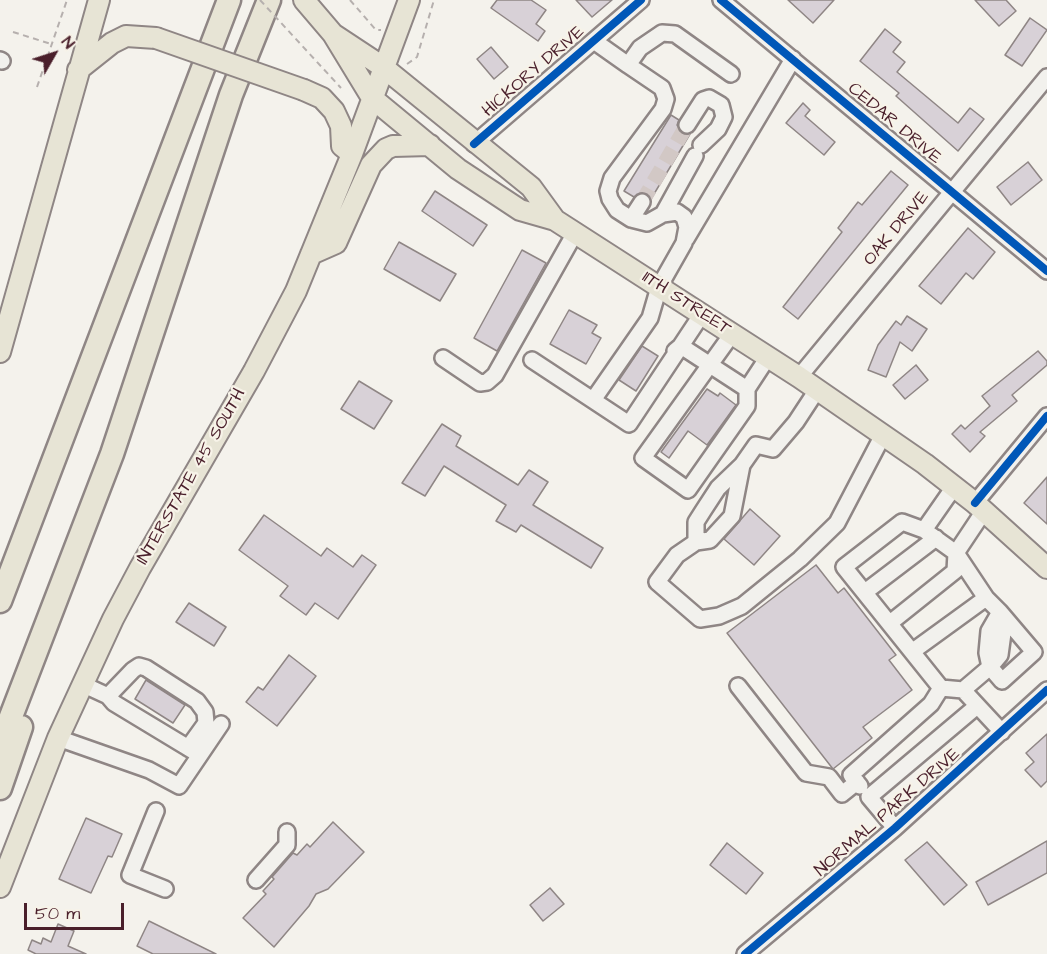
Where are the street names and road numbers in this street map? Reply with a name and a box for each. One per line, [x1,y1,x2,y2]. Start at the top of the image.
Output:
street label: HICKORY DRIVE [479,22,589,122]
street label: CEDAR DRIVE [843,79,945,169]
street label: OAK DRIVE [860,187,934,271]
street label: 11TH STREET [637,267,735,341]
street label: INTERSTATE 45 SOUTH [133,385,251,569]
street label: NORMAL PARK DRIVE [811,744,965,882]

